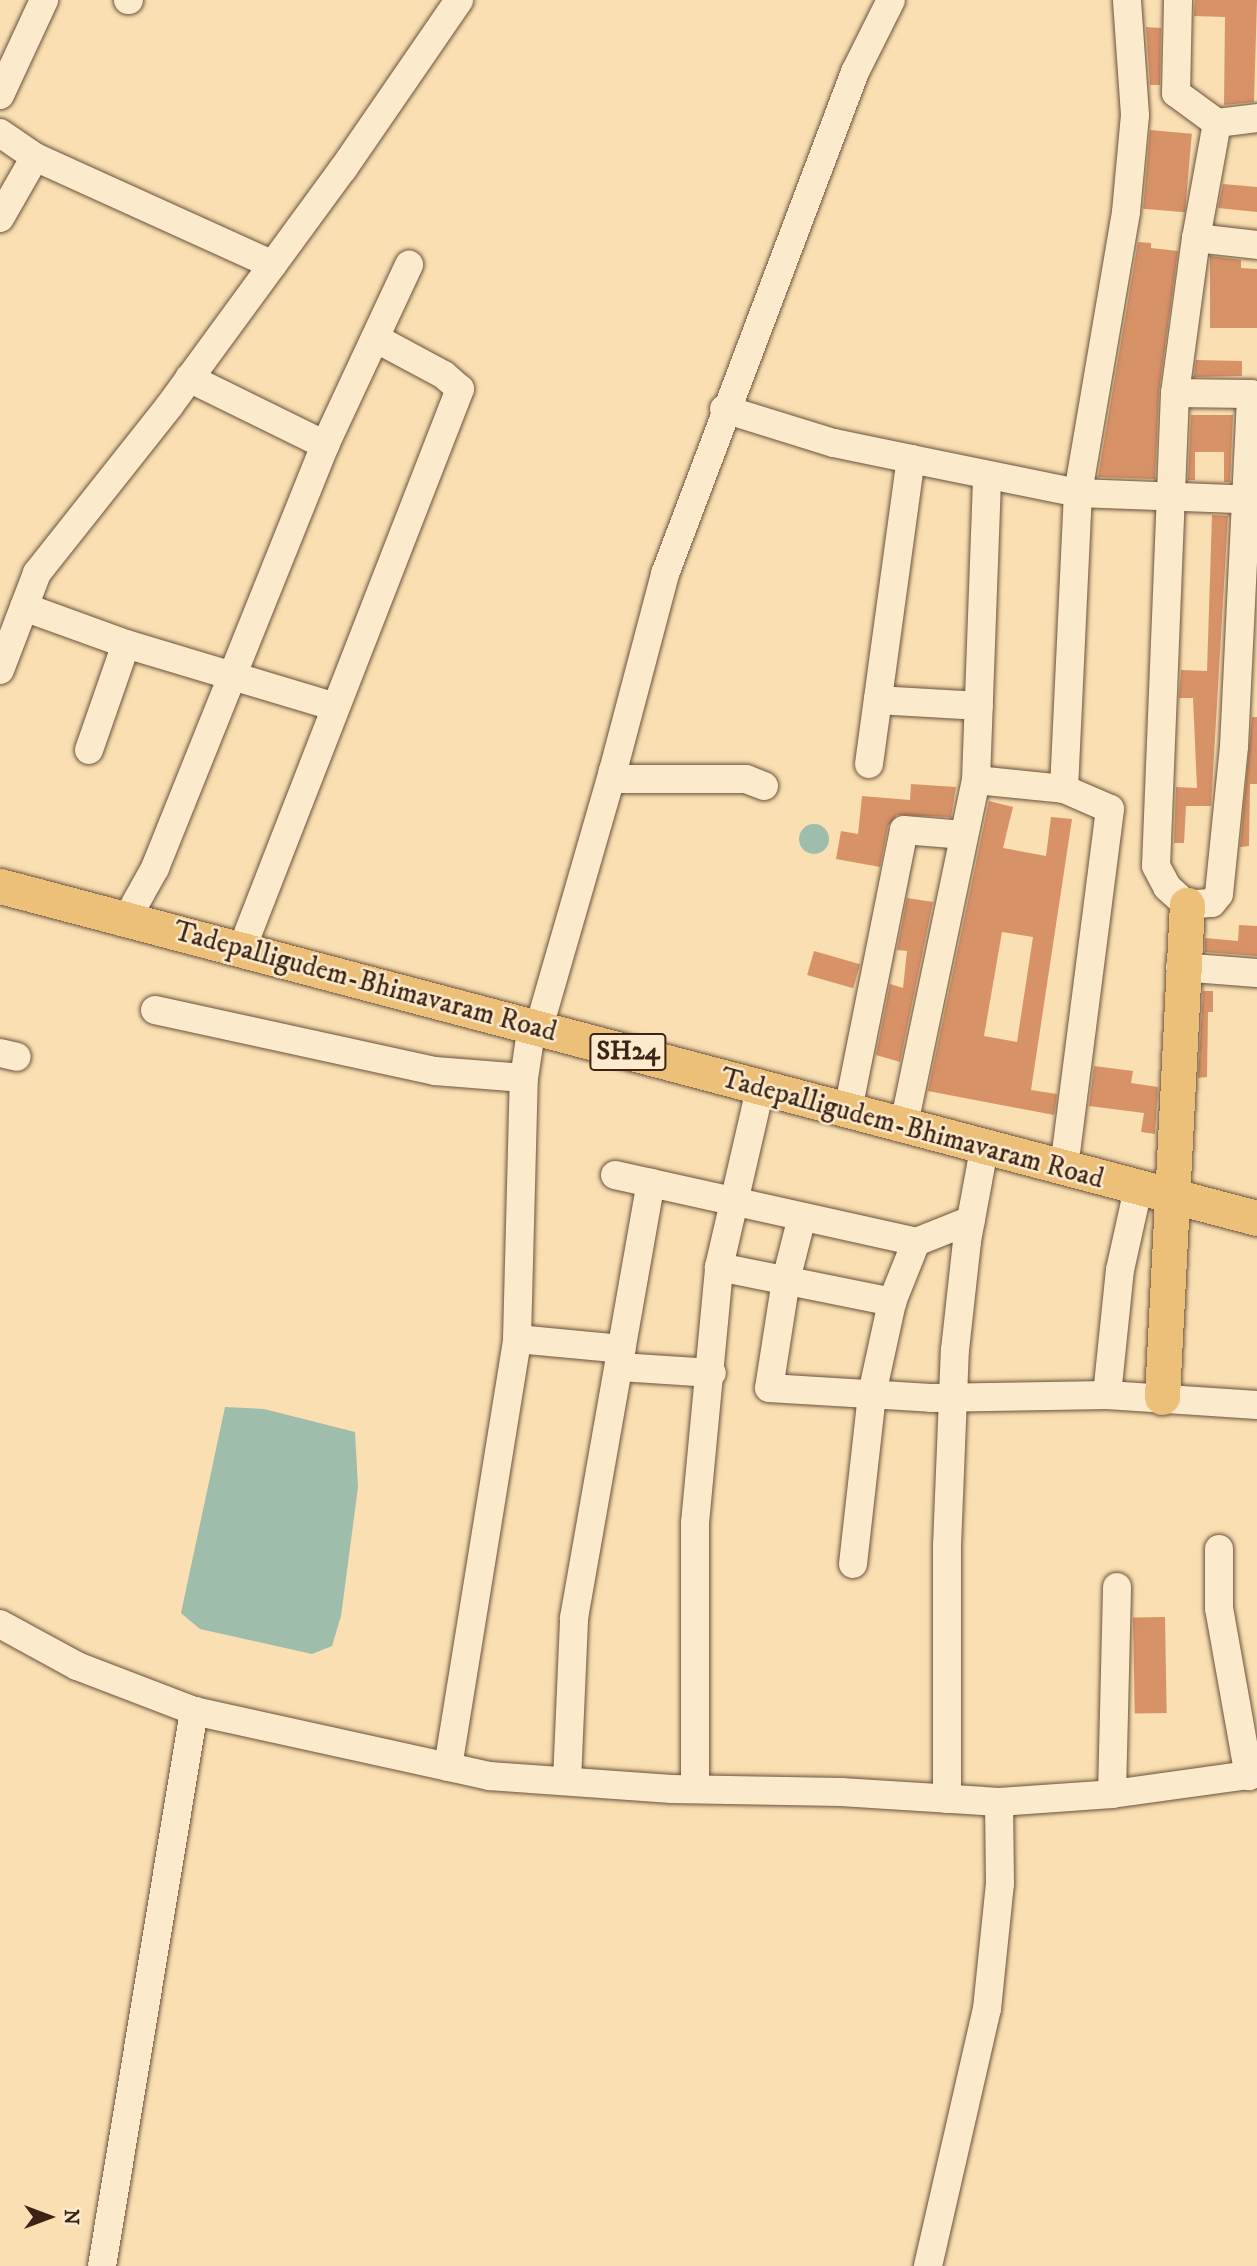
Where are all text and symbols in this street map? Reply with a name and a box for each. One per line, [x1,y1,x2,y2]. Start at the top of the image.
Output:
street label: Tadepalligudem-Bhimavaram Road [170,915,560,1049]
road number: SH24 [588,1030,668,1074]
street label: Tadepalligudem-Bhimavaram Road [717,1062,1107,1196]
north arrow [14,2182,84,2252]
text: N [59,2209,82,2225]

